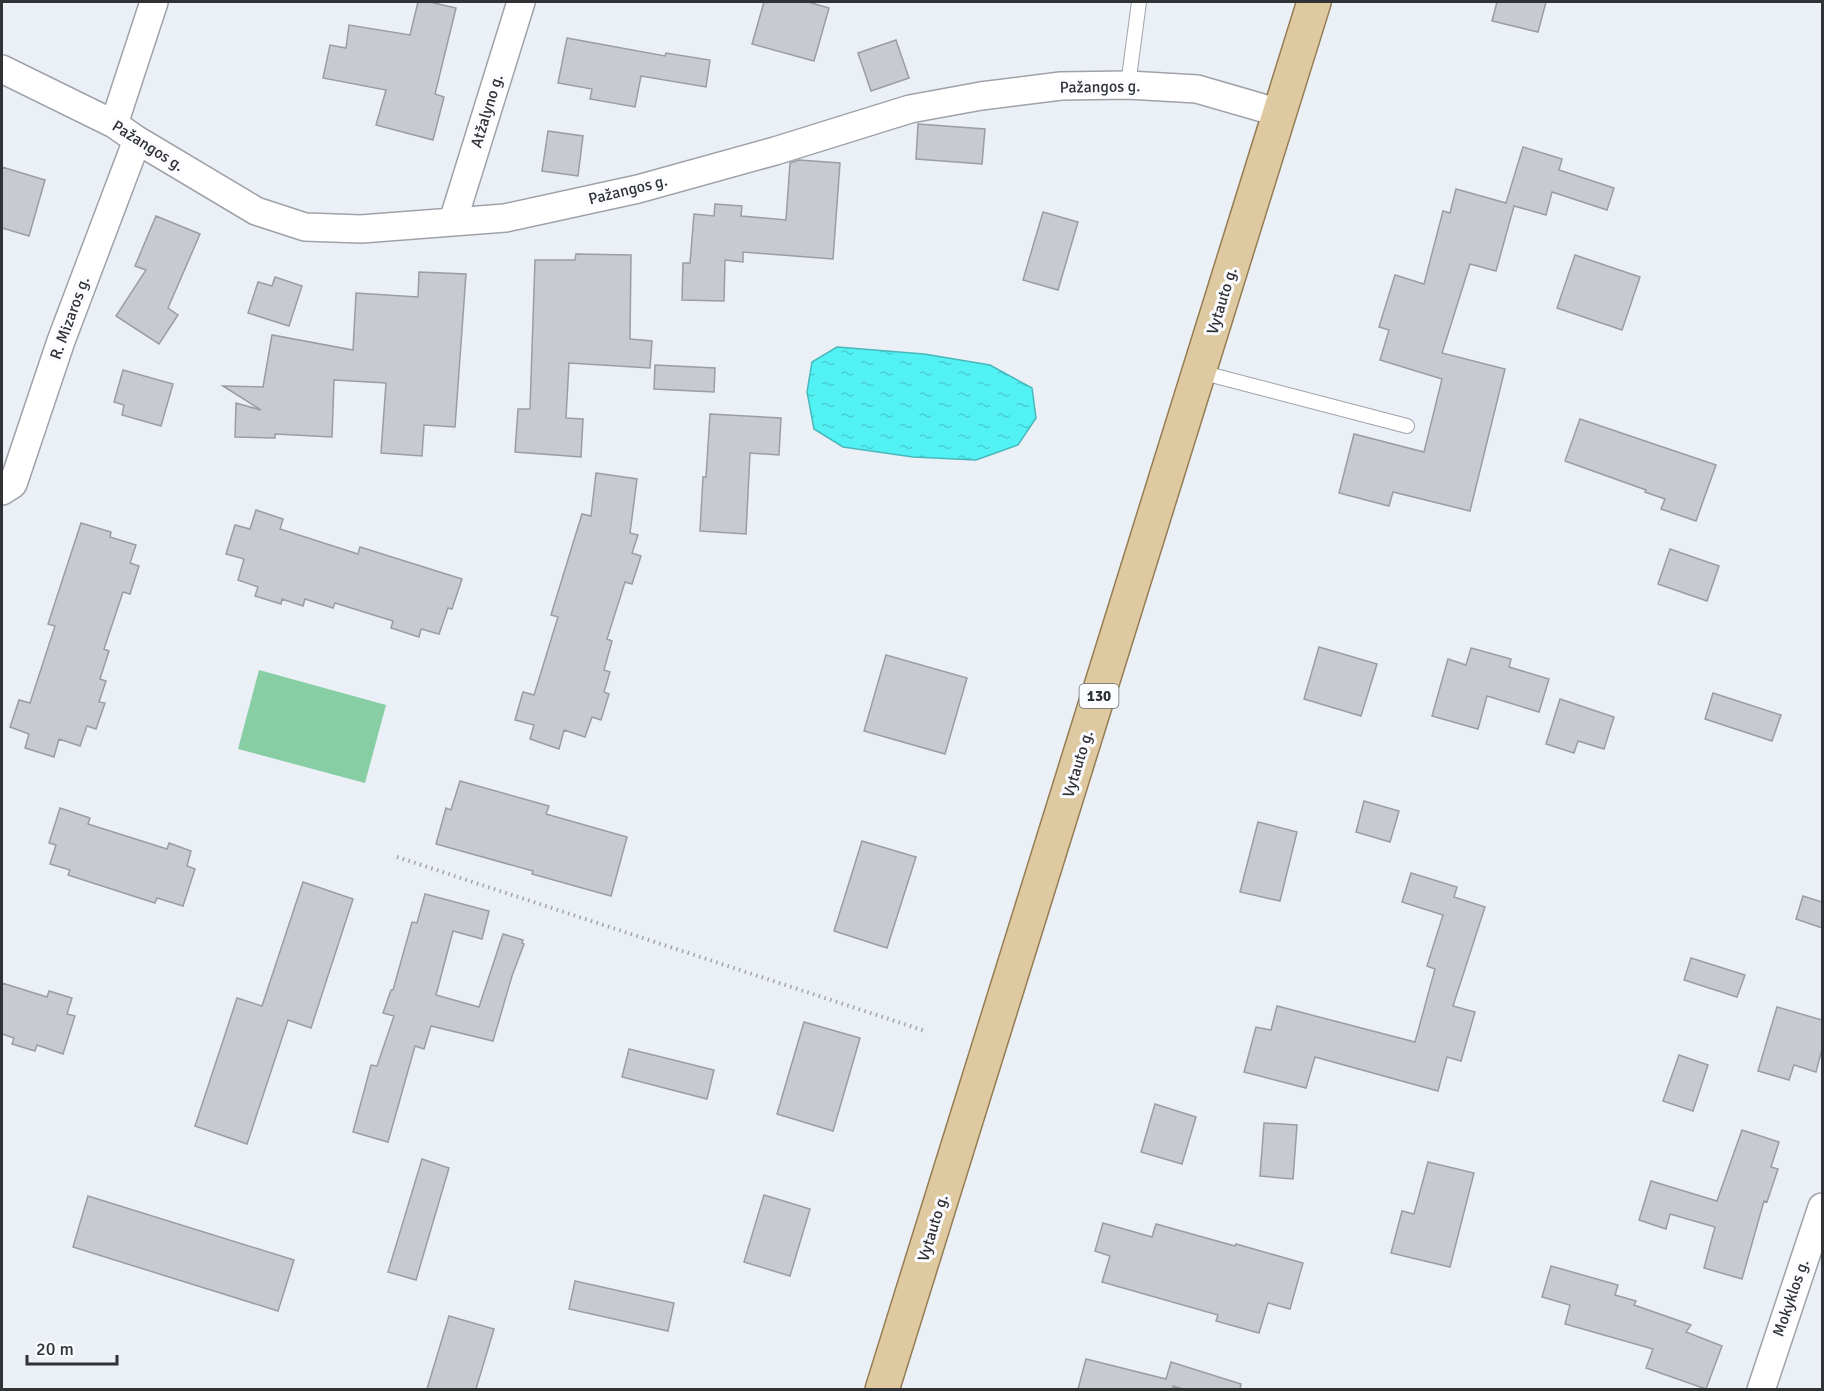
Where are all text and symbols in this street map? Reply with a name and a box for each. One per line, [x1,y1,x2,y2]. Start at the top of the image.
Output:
street label: Atžalyno g. [466,72,508,150]
street label: Pažangos g. [1059,76,1141,98]
street label: Pažangos g. [108,116,188,176]
street label: Pažangos g. [586,171,670,209]
street label: Vytauto g. [1202,265,1242,337]
street label: R. Mizaros g. [46,274,94,362]
road number: 130 [1080,684,1118,708]
street label: Vytauto g. [1058,728,1098,800]
street label: Vytauto g. [913,1192,953,1264]
street label: Mokyklos g. [1768,1257,1814,1339]
scale bar [27,1328,117,1366]
text: 20 m [36,1338,74,1360]

